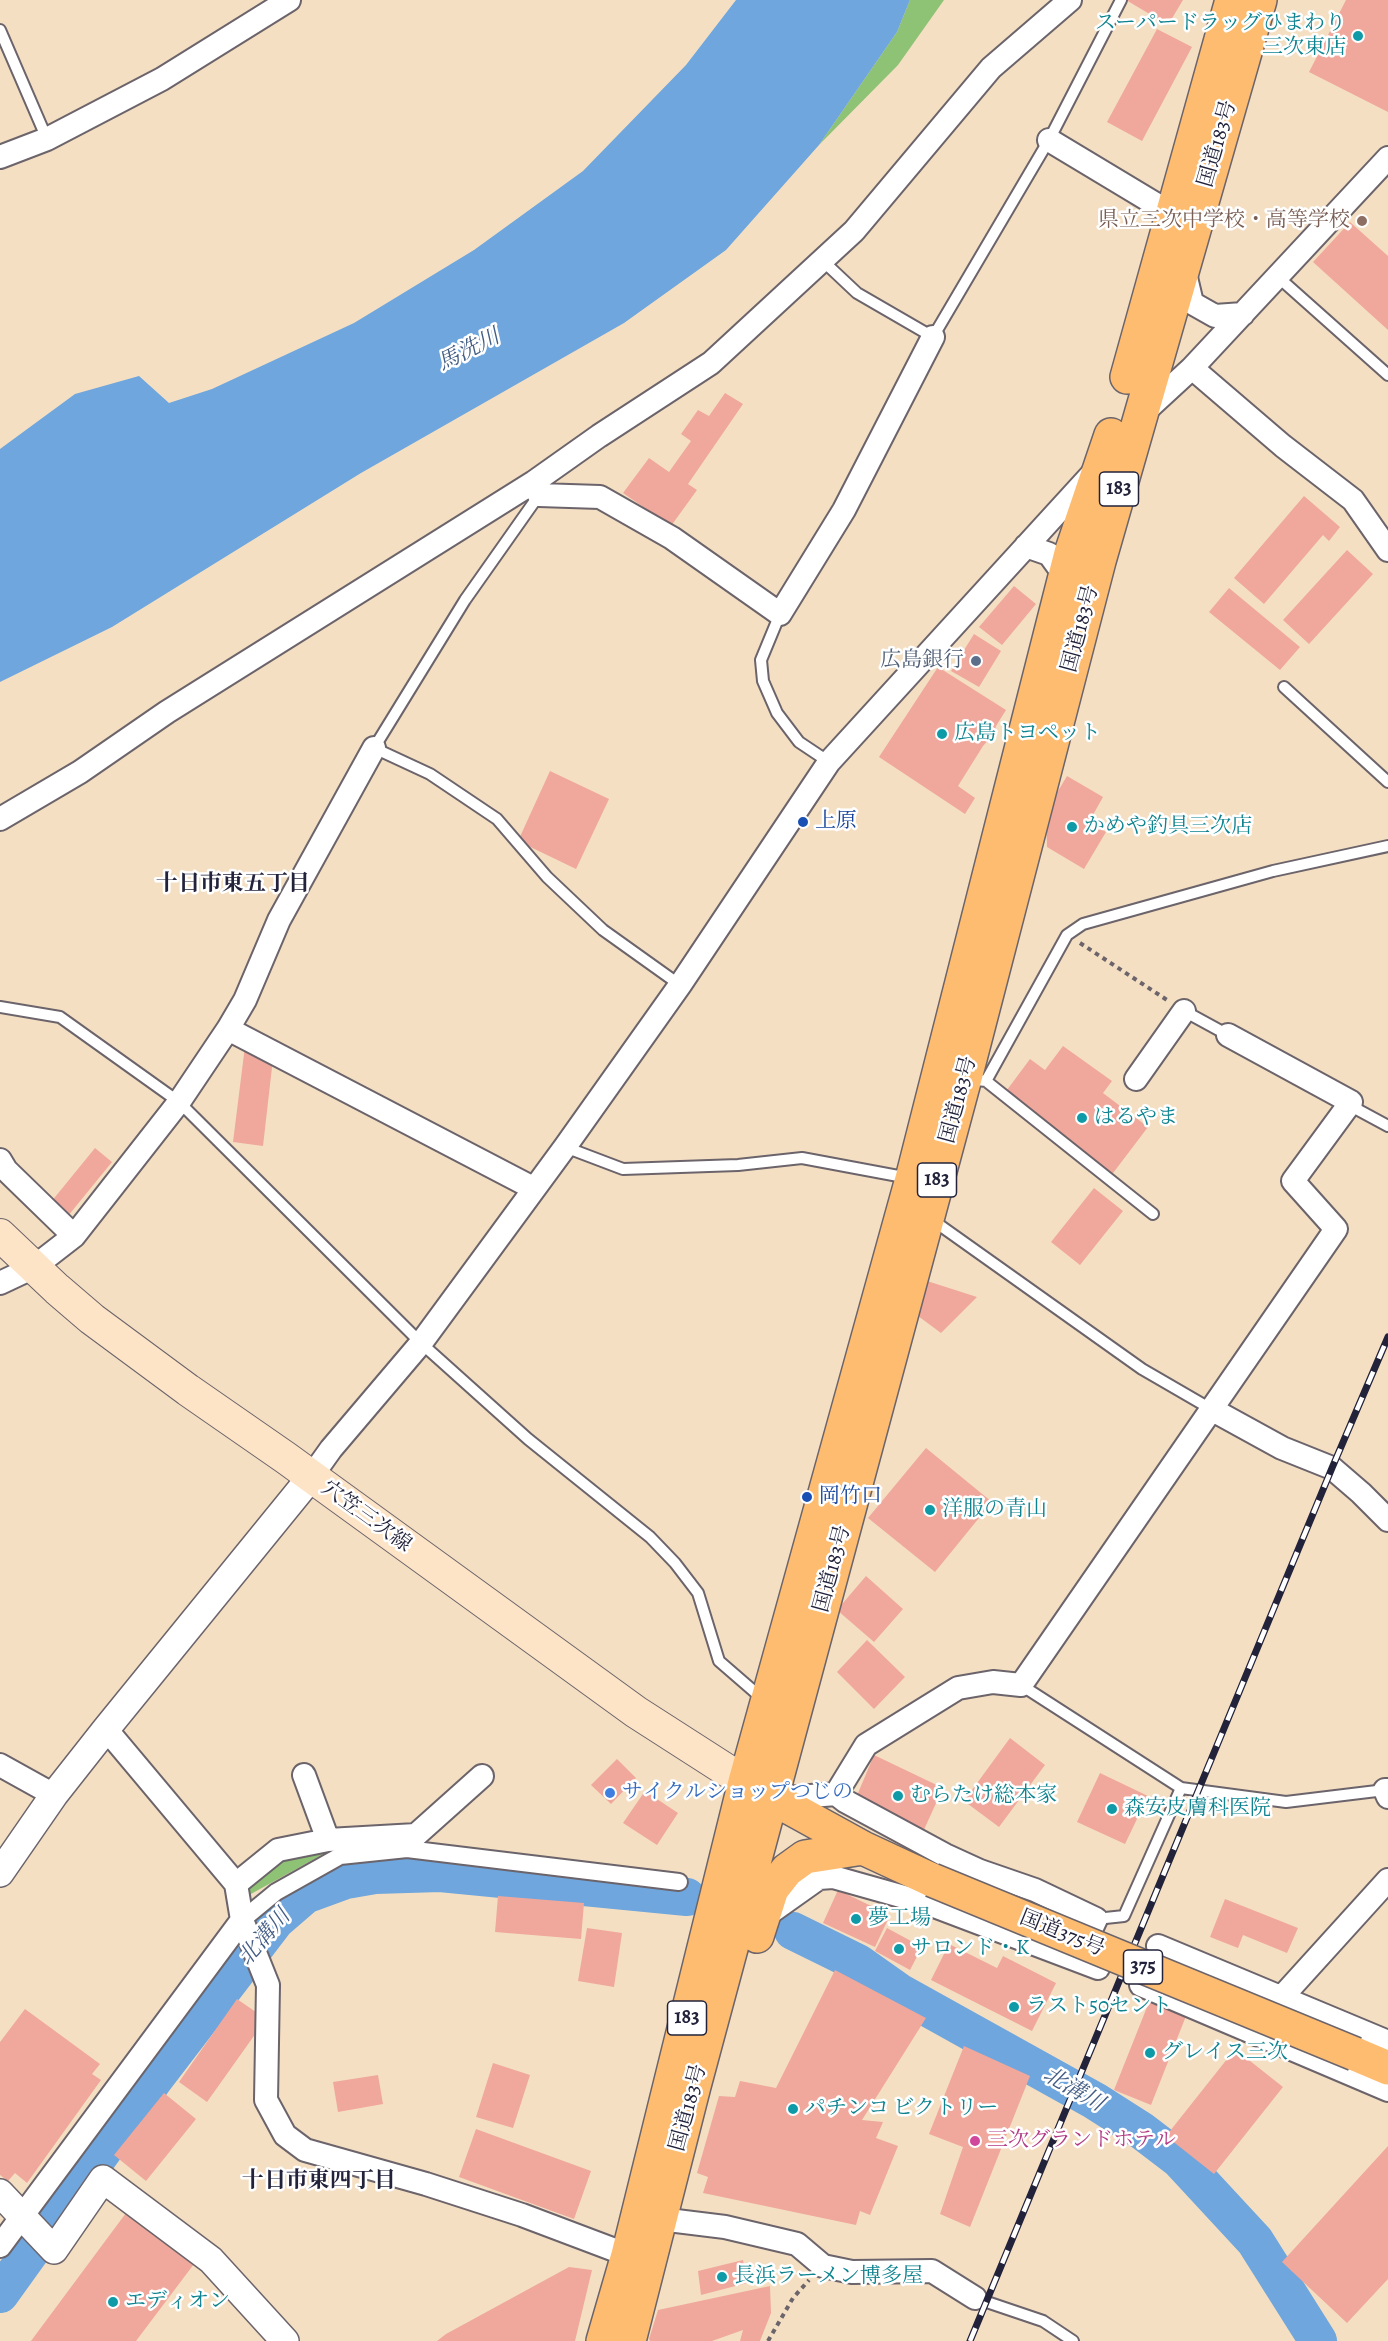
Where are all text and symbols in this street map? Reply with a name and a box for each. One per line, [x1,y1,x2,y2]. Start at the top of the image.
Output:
place label: スーパードラッグひまわり 三次東店 [1095,11,1346,61]
marker: スーパードラッグひまわり 三次東店 [1351,29,1365,43]
street label: 国道183号 [1194,98,1242,190]
place label: 県立三次中学校・高等学校 [1098,208,1350,234]
marker: 県立三次中学校・高等学校 [1355,214,1369,228]
water label: 馬洗川 [434,324,504,378]
road number: 183 [1100,472,1138,506]
street label: 国道183号 [1057,583,1105,675]
place label: 広島銀行 [880,648,964,674]
marker: 広島銀行 [969,654,983,668]
place label: 広島トヨペット [954,721,1101,747]
marker: 広島トヨペット [935,727,949,741]
place label: 上原 [815,809,857,835]
place label: かめや釣具三次店 [1084,814,1252,840]
marker: 上原 [796,815,810,829]
marker: かめや釣具三次店 [1065,820,1079,834]
district label: 十日市東五丁目 [156,872,310,898]
street label: 国道183号 [935,1054,983,1146]
place label: はるやま [1094,1105,1178,1131]
marker: はるやま [1075,1111,1089,1125]
road number: 183 [918,1163,956,1197]
street label: 穴笠三次線 [316,1476,416,1558]
place label: 岡竹口 [819,1484,882,1510]
marker: 岡竹口 [800,1490,814,1504]
place label: 洋服の青山 [942,1497,1047,1523]
marker: 洋服の青山 [923,1503,937,1517]
street label: 国道183号 [809,1523,857,1615]
place label: サイクルショップつじの [622,1780,853,1806]
place label: むらたけ総本家 [910,1783,1057,1809]
marker: サイクルショップつじの [603,1786,617,1800]
marker: むらたけ総本家 [891,1789,905,1803]
place label: 森安皮膚科医院 [1124,1796,1271,1822]
marker: 森安皮膚科医院 [1105,1802,1119,1816]
water label: 北溝川 [233,1904,297,1972]
place label: 夢工場 [868,1906,931,1932]
street label: 国道375号 [1016,1906,1108,1962]
marker: 夢工場 [849,1912,863,1926]
place label: サロンド・K [911,1936,1029,1962]
marker: サロンド・K [892,1942,906,1956]
road number: 375 [1124,1950,1162,1984]
place label: ラスト50セント [1026,1994,1172,2020]
marker: ラスト50セント [1007,2000,1021,2014]
road number: 183 [668,2001,706,2035]
place label: グレイス三次 [1162,2040,1288,2066]
marker: グレイス三次 [1143,2046,1157,2060]
street label: 国道183号 [665,2062,713,2154]
water label: 北溝川 [1038,2062,1108,2118]
place label: パチンコ ビクトリー [805,2096,998,2122]
marker: パチンコ ビクトリー [786,2102,800,2116]
place label: 三次グランドホテル [987,2128,1176,2154]
marker: 三次グランドホテル [968,2134,982,2148]
district label: 十日市東四丁目 [242,2169,396,2195]
place label: 長浜ラーメン博多屋 [734,2264,923,2290]
marker: 長浜ラーメン博多屋 [715,2270,729,2284]
place label: エディオン [125,2289,230,2315]
marker: エディオン [106,2295,120,2309]

